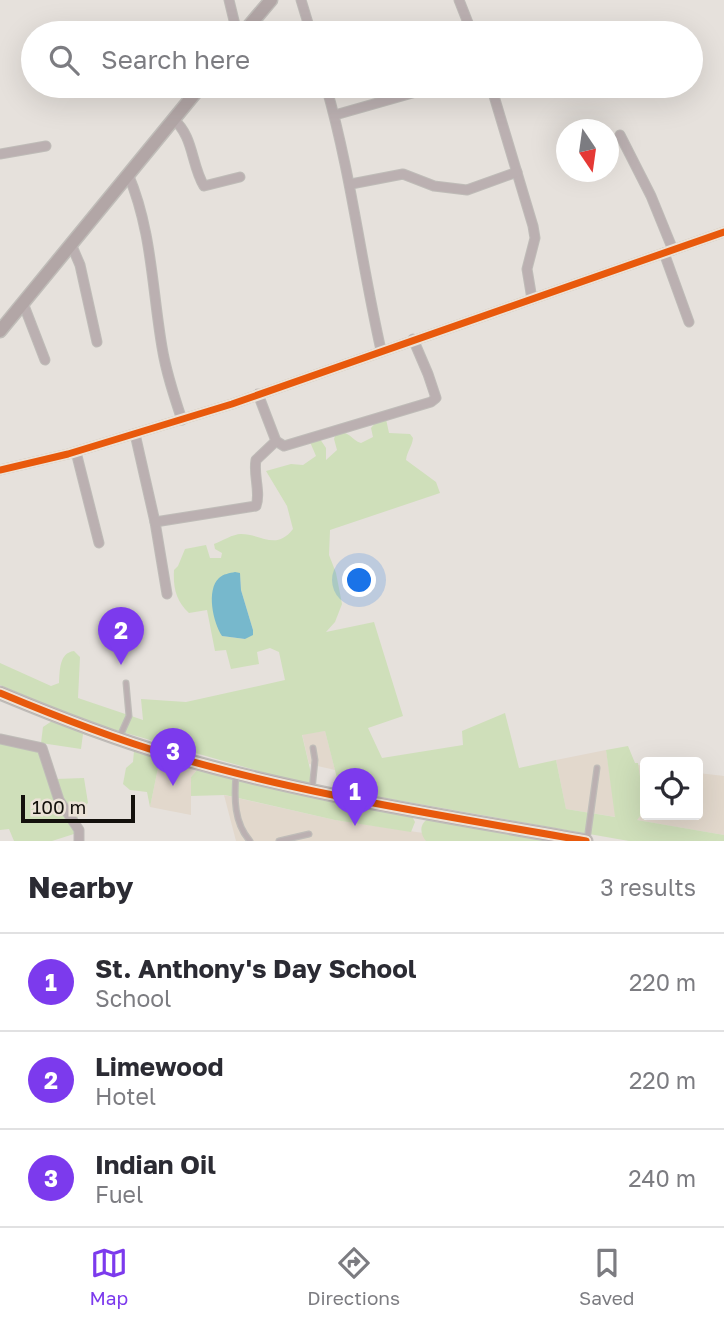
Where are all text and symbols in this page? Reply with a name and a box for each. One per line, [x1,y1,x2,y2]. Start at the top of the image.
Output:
search box [21,21,703,98]
icon: search [45,41,83,79]
text: Search here [101,44,250,75]
north arrow [556,119,619,182]
your location [342,563,376,597]
pin: 2 [98,607,144,665]
pin: 3 [150,728,196,786]
map controls [640,757,703,820]
button: locate [640,757,703,820]
pin: 1 [332,768,378,826]
scale bar [21,792,135,824]
text: 100 m [32,795,86,818]
text: Nearby [28,869,133,905]
text: 3 results [600,873,696,901]
text: St. Anthony's Day School [95,953,416,984]
text: 1 [45,968,57,996]
text: 220 m [629,968,696,996]
text: School [95,984,171,1012]
text: Limewood [95,1051,224,1082]
text: 2 [44,1066,58,1094]
text: 220 m [629,1066,696,1094]
text: Hotel [95,1082,156,1110]
text: Indian Oil [95,1149,216,1180]
text: 3 [44,1164,58,1192]
text: 240 m [628,1164,696,1192]
text: Fuel [95,1180,143,1208]
tab: Map [89,1244,128,1309]
tab: Directions [307,1244,400,1309]
tab: Saved [579,1244,635,1309]

